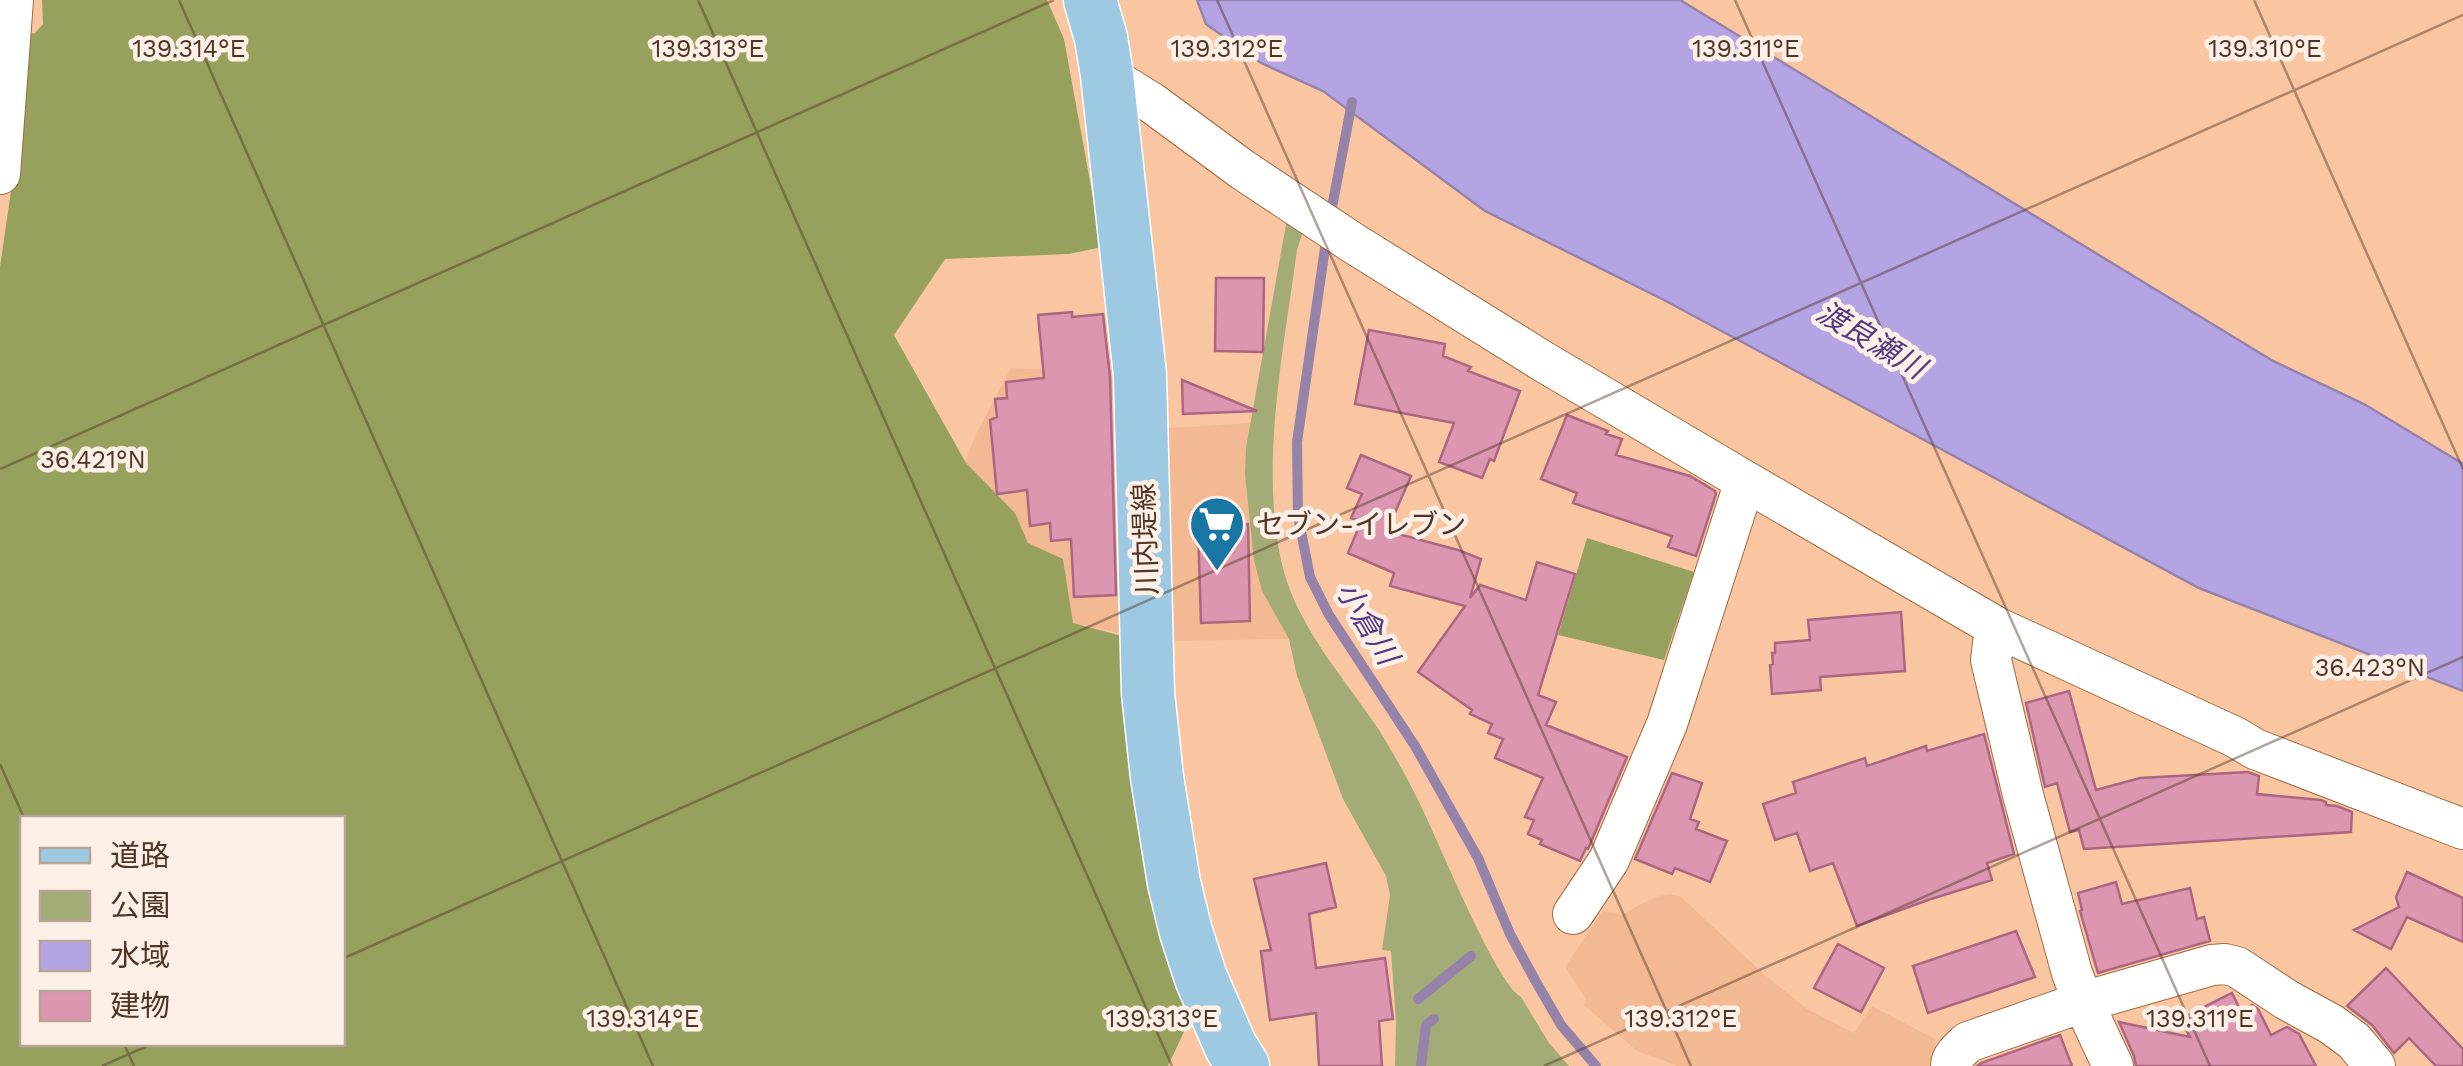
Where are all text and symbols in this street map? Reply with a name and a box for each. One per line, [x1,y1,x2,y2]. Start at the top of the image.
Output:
text: 139.314°E [132,34,246,63]
text: 139.313°E [652,34,764,63]
text: 139.312°E [1171,34,1283,63]
text: 139.311°E [1692,34,1800,63]
text: 139.310°E [2208,34,2322,63]
water label: 渡良瀬川 [1811,294,1934,387]
text: 36.421°N [40,445,146,474]
street label: 川内堤線 [1127,482,1164,596]
supermarket icon: セブン-イレブン [1187,494,1247,573]
place label: セブン-イレブン [1256,508,1466,541]
water label: 小倉川 [1329,575,1407,673]
text: 36.423°N [2315,653,2425,682]
legend [20,816,345,1046]
text: 道路 [110,838,170,873]
text: 公園 [110,888,170,923]
text: 水域 [110,938,170,973]
text: 建物 [110,988,170,1023]
text: 139.314°E [586,1004,700,1033]
text: 139.313°E [1106,1004,1218,1033]
text: 139.312°E [1625,1004,1737,1033]
text: 139.311°E [2146,1004,2254,1033]

